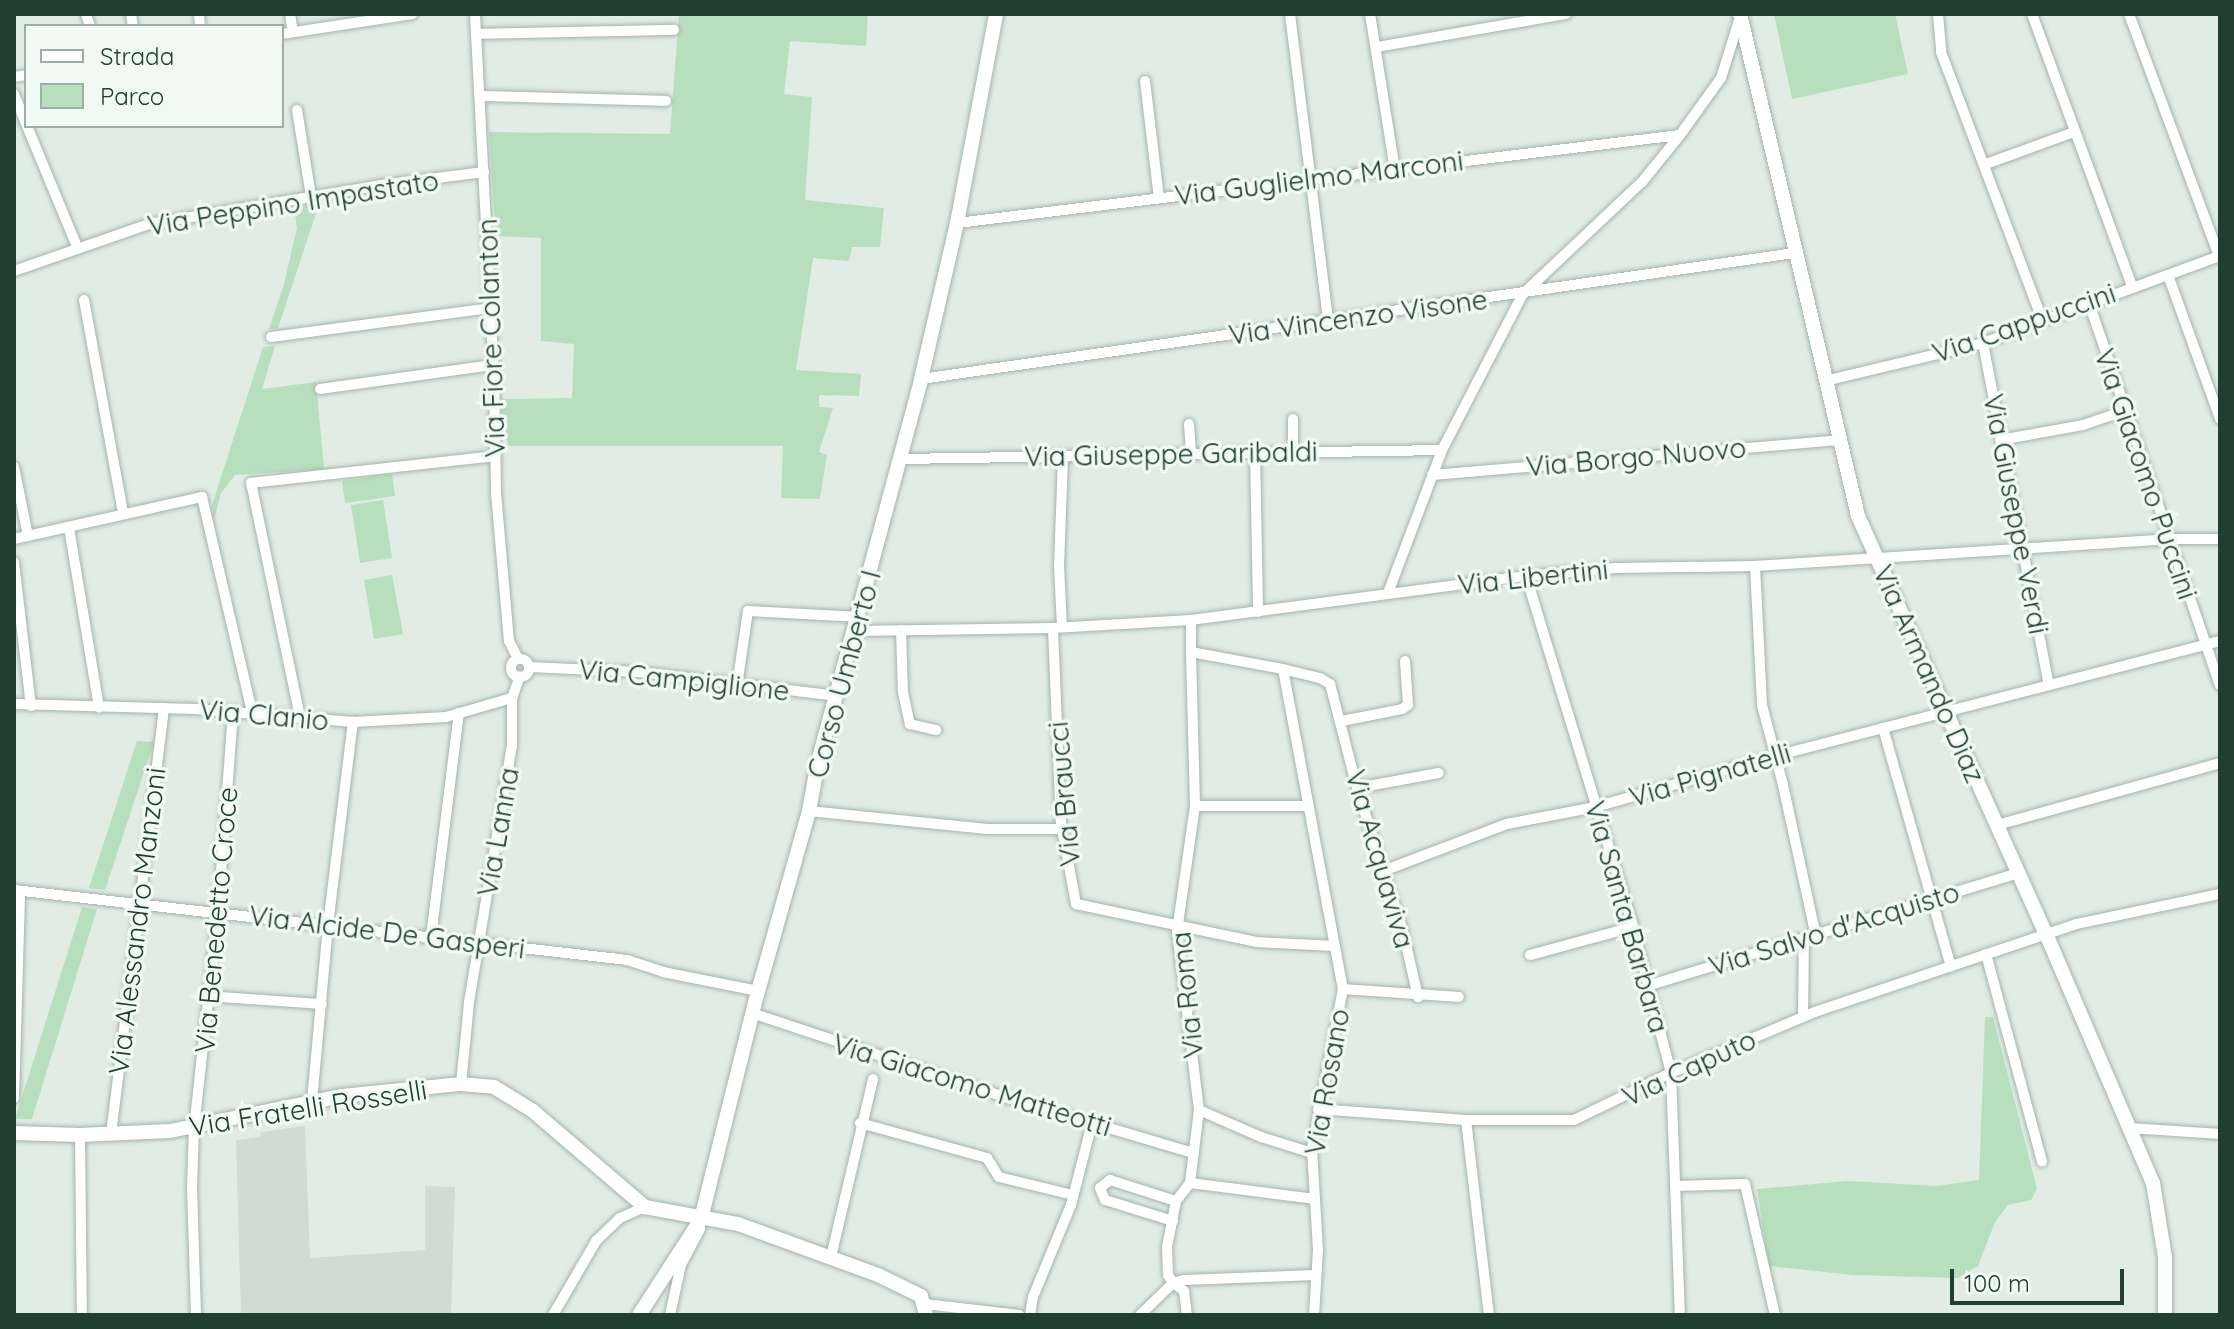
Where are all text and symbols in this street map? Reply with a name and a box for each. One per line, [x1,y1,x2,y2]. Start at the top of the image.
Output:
legend [24,24,284,128]
text: Strada [100,41,174,71]
text: Parco [100,81,164,111]
street label: Via Guglielmo Marconi [1173,144,1465,212]
street label: Via Peppino Impastato [145,163,441,243]
street label: Via Fiore Colanton [470,218,512,458]
street label: Via Cappuccini [1928,276,2120,370]
street label: Via Vincenzo Visone [1226,282,1490,352]
street label: Via Giacomo Puccini [2087,344,2205,604]
street label: Via Giuseppe Verdi [1976,391,2056,637]
street label: Via Borgo Nuovo [1525,431,1747,483]
street label: Via Giuseppe Garibaldi [1024,435,1318,473]
street label: Via Libertini [1456,552,1610,602]
street label: Via Armando Diaz [1866,560,1992,788]
street label: Corso Umberto I [800,566,888,782]
street label: Via Campiglione [577,652,791,708]
street label: Via Clanio [198,693,330,737]
street label: Via Braucci [1041,720,1087,868]
street label: Via Pignatelli [1625,736,1795,814]
street label: Via Lanna [470,765,526,899]
street label: Via Alessandro Manzoni [101,766,173,1076]
street label: Via Acquaviva [1339,766,1421,952]
street label: Via Benedetto Croce [188,785,244,1055]
street label: Via Santa Barbara [1578,797,1676,1037]
street label: Via Salvo d'Acquisto [1705,875,1963,983]
street label: Via Alcide De Gasperi [247,898,527,966]
street label: Via Roma [1164,930,1210,1060]
street label: Via Rosano [1298,1006,1356,1158]
street label: Via Caputo [1617,1022,1761,1114]
street label: Via Giacomo Matteotti [829,1027,1115,1143]
street label: Via Fratelli Rosselli [187,1073,429,1143]
scale bar [1954,1253,2128,1303]
text: 100 m [1964,1268,2030,1298]

